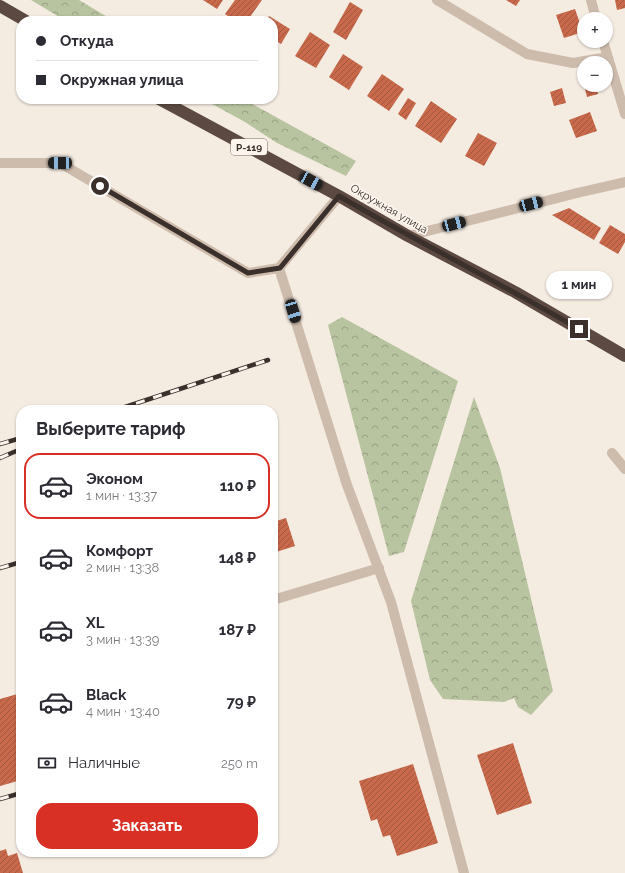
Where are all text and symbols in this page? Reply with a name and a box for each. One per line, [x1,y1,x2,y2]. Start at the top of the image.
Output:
map controls [577,12,613,92]
button: + [577,12,613,48]
text: Откуда [60,32,114,50]
button: − [577,56,613,92]
text: Окружная улица [60,71,184,89]
road number: Р-119 [231,139,267,155]
car [48,157,72,169]
car [298,170,324,192]
route start [91,177,109,195]
street label: Окружная улица [348,182,430,236]
car [518,195,544,213]
car [441,215,467,233]
callout: 1 мин [546,271,612,299]
text: 1 мин [562,277,596,292]
car [284,298,302,324]
route end [570,320,588,338]
text: Выберите тариф [36,418,186,439]
icon: car [38,468,74,504]
text: Эконом [86,470,143,488]
text: 110 ₽ [220,477,256,495]
text: 1 мин · 13:37 [86,488,157,503]
icon: car [38,540,74,576]
text: Комфорт [86,542,153,560]
text: 148 ₽ [219,549,256,567]
text: 2 мин · 13:38 [86,560,159,575]
icon: car [38,612,74,648]
text: XL [86,614,104,632]
text: 187 ₽ [219,621,256,639]
text: 3 мин · 13:39 [86,632,159,647]
icon: car [38,684,74,720]
text: Black [86,686,126,704]
text: 79 ₽ [226,693,256,711]
text: 4 мин · 13:40 [86,704,160,719]
icon: cash [36,752,58,774]
text: Наличные [68,754,140,772]
text: 250 m [221,756,258,771]
button: Заказать [36,803,258,849]

